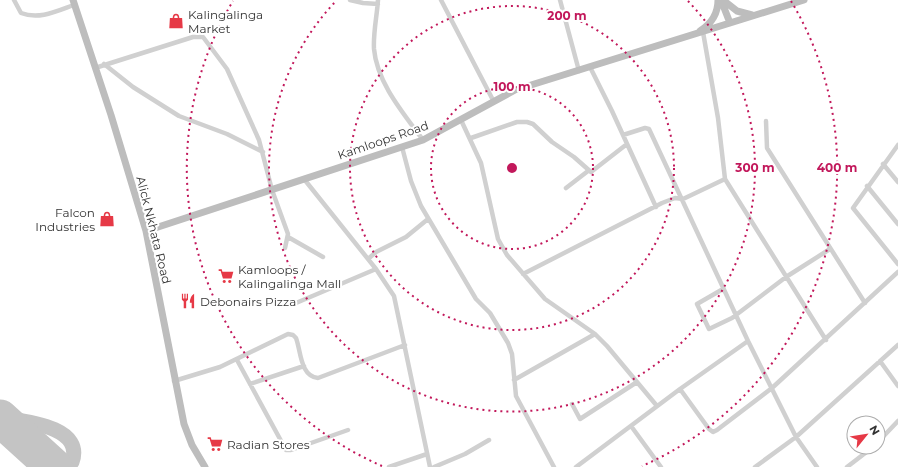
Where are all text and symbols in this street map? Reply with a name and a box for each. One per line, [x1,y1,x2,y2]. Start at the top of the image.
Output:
place label: Kalingalinga Market [188,7,263,36]
text: 200 m [547,8,587,23]
shop icon: Kalingalinga Market [167,12,185,30]
text: 100 m [494,79,530,94]
street label: Kamloops Road [336,117,430,163]
text: 300 m [734,160,775,175]
text: 400 m [817,160,857,175]
centre of rings [505,161,519,175]
street label: Alick Nkhata Road [133,175,175,285]
place label: Falcon Industries [35,205,95,234]
shop icon: Falcon Industries [98,210,116,228]
place label: Kamloops / Kalingalinga Mall [238,262,341,291]
supermarket icon: Kamloops / Kalingalinga Mall [217,267,235,285]
restaurant icon: Debonairs Pizza [179,292,197,310]
place label: Debonairs Pizza [200,294,296,309]
north arrow [846,415,886,455]
text: N [866,423,883,437]
supermarket icon: Radian Stores [206,435,224,453]
place label: Radian Stores [227,437,310,452]

